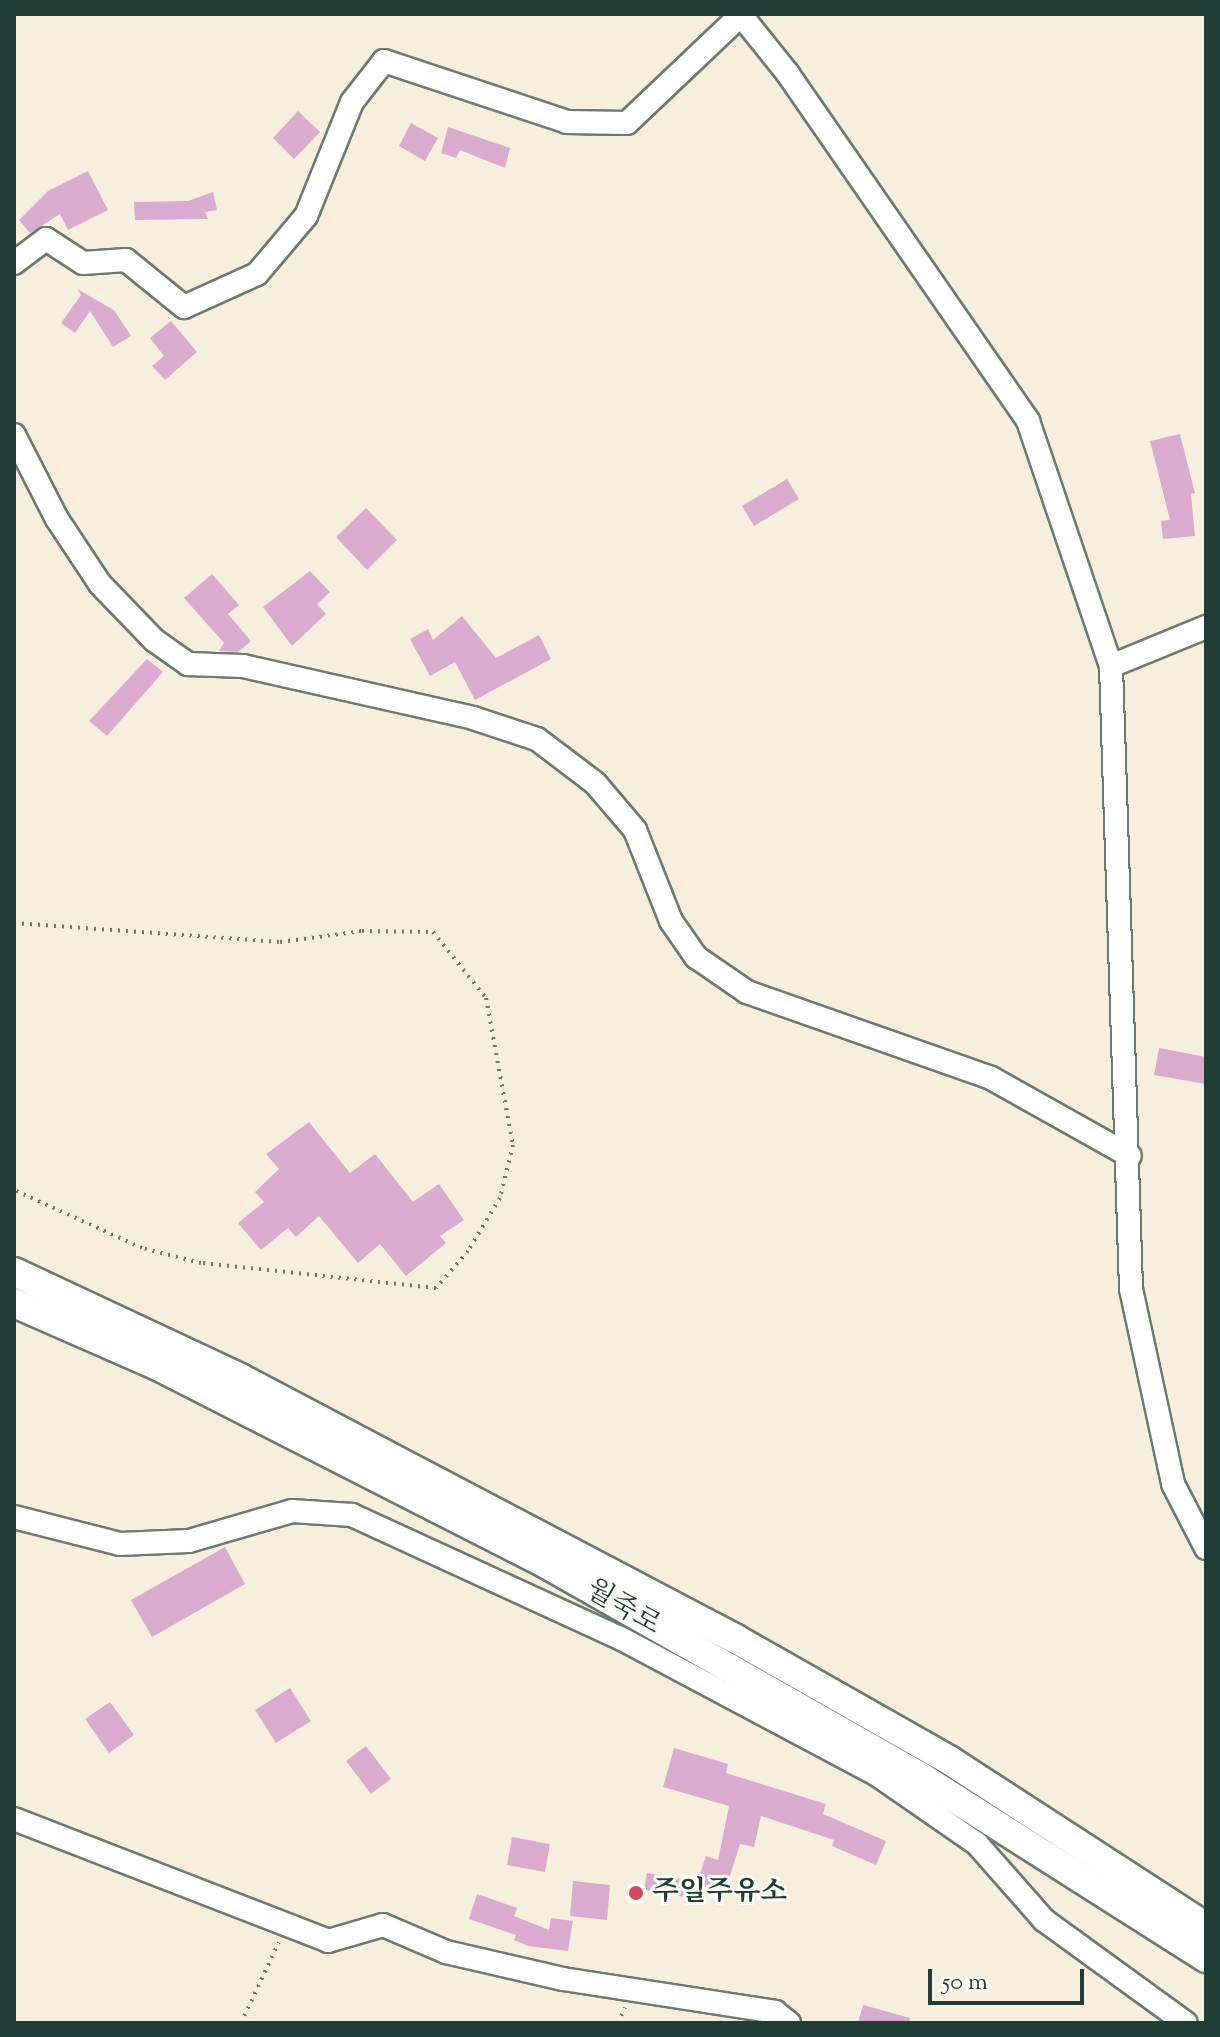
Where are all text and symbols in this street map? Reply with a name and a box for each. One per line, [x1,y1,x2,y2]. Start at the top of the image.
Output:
street label: 월죽로 [579,1573,667,1643]
place label: 주일주유소 [652,1876,787,1910]
marker: 주일주유소 [627,1884,645,1902]
scale bar [932,1953,1088,2003]
text: 50 m [942,1966,988,2000]

